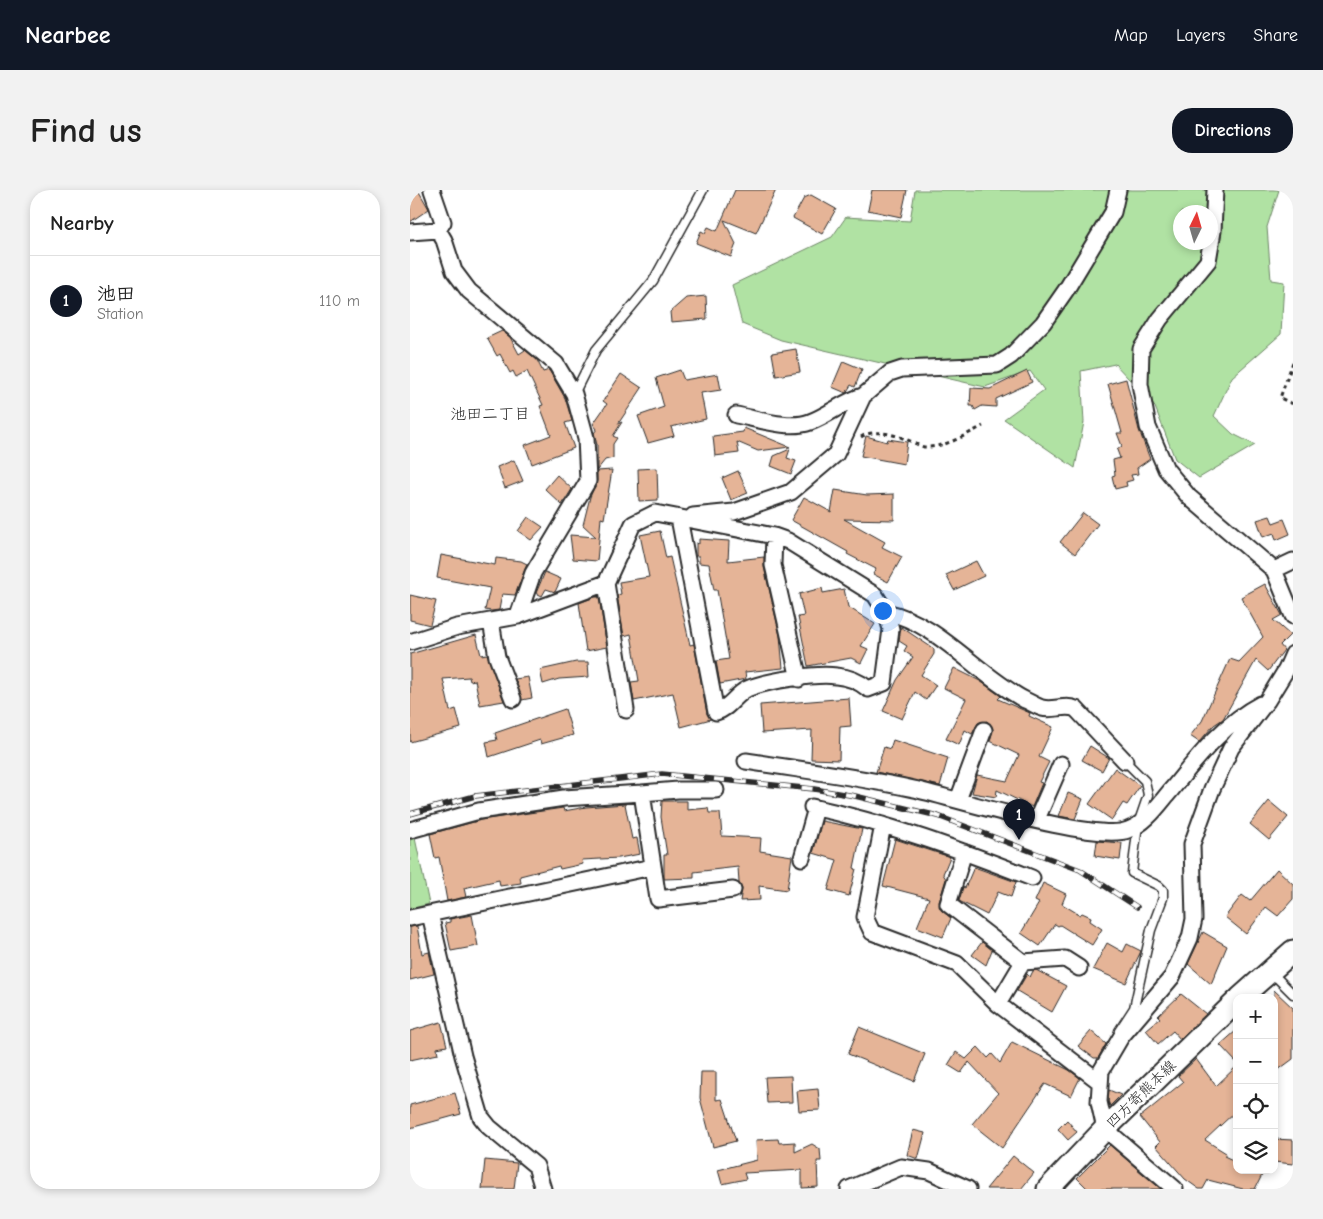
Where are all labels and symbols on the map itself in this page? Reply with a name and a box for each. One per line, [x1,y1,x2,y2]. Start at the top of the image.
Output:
north arrow [1173,205,1218,250]
district label: 池田二丁目 [450,405,530,423]
your location [870,598,896,624]
pin: 1 [1003,799,1035,840]
street label: 四方寄熊本線 [1102,1056,1180,1132]

